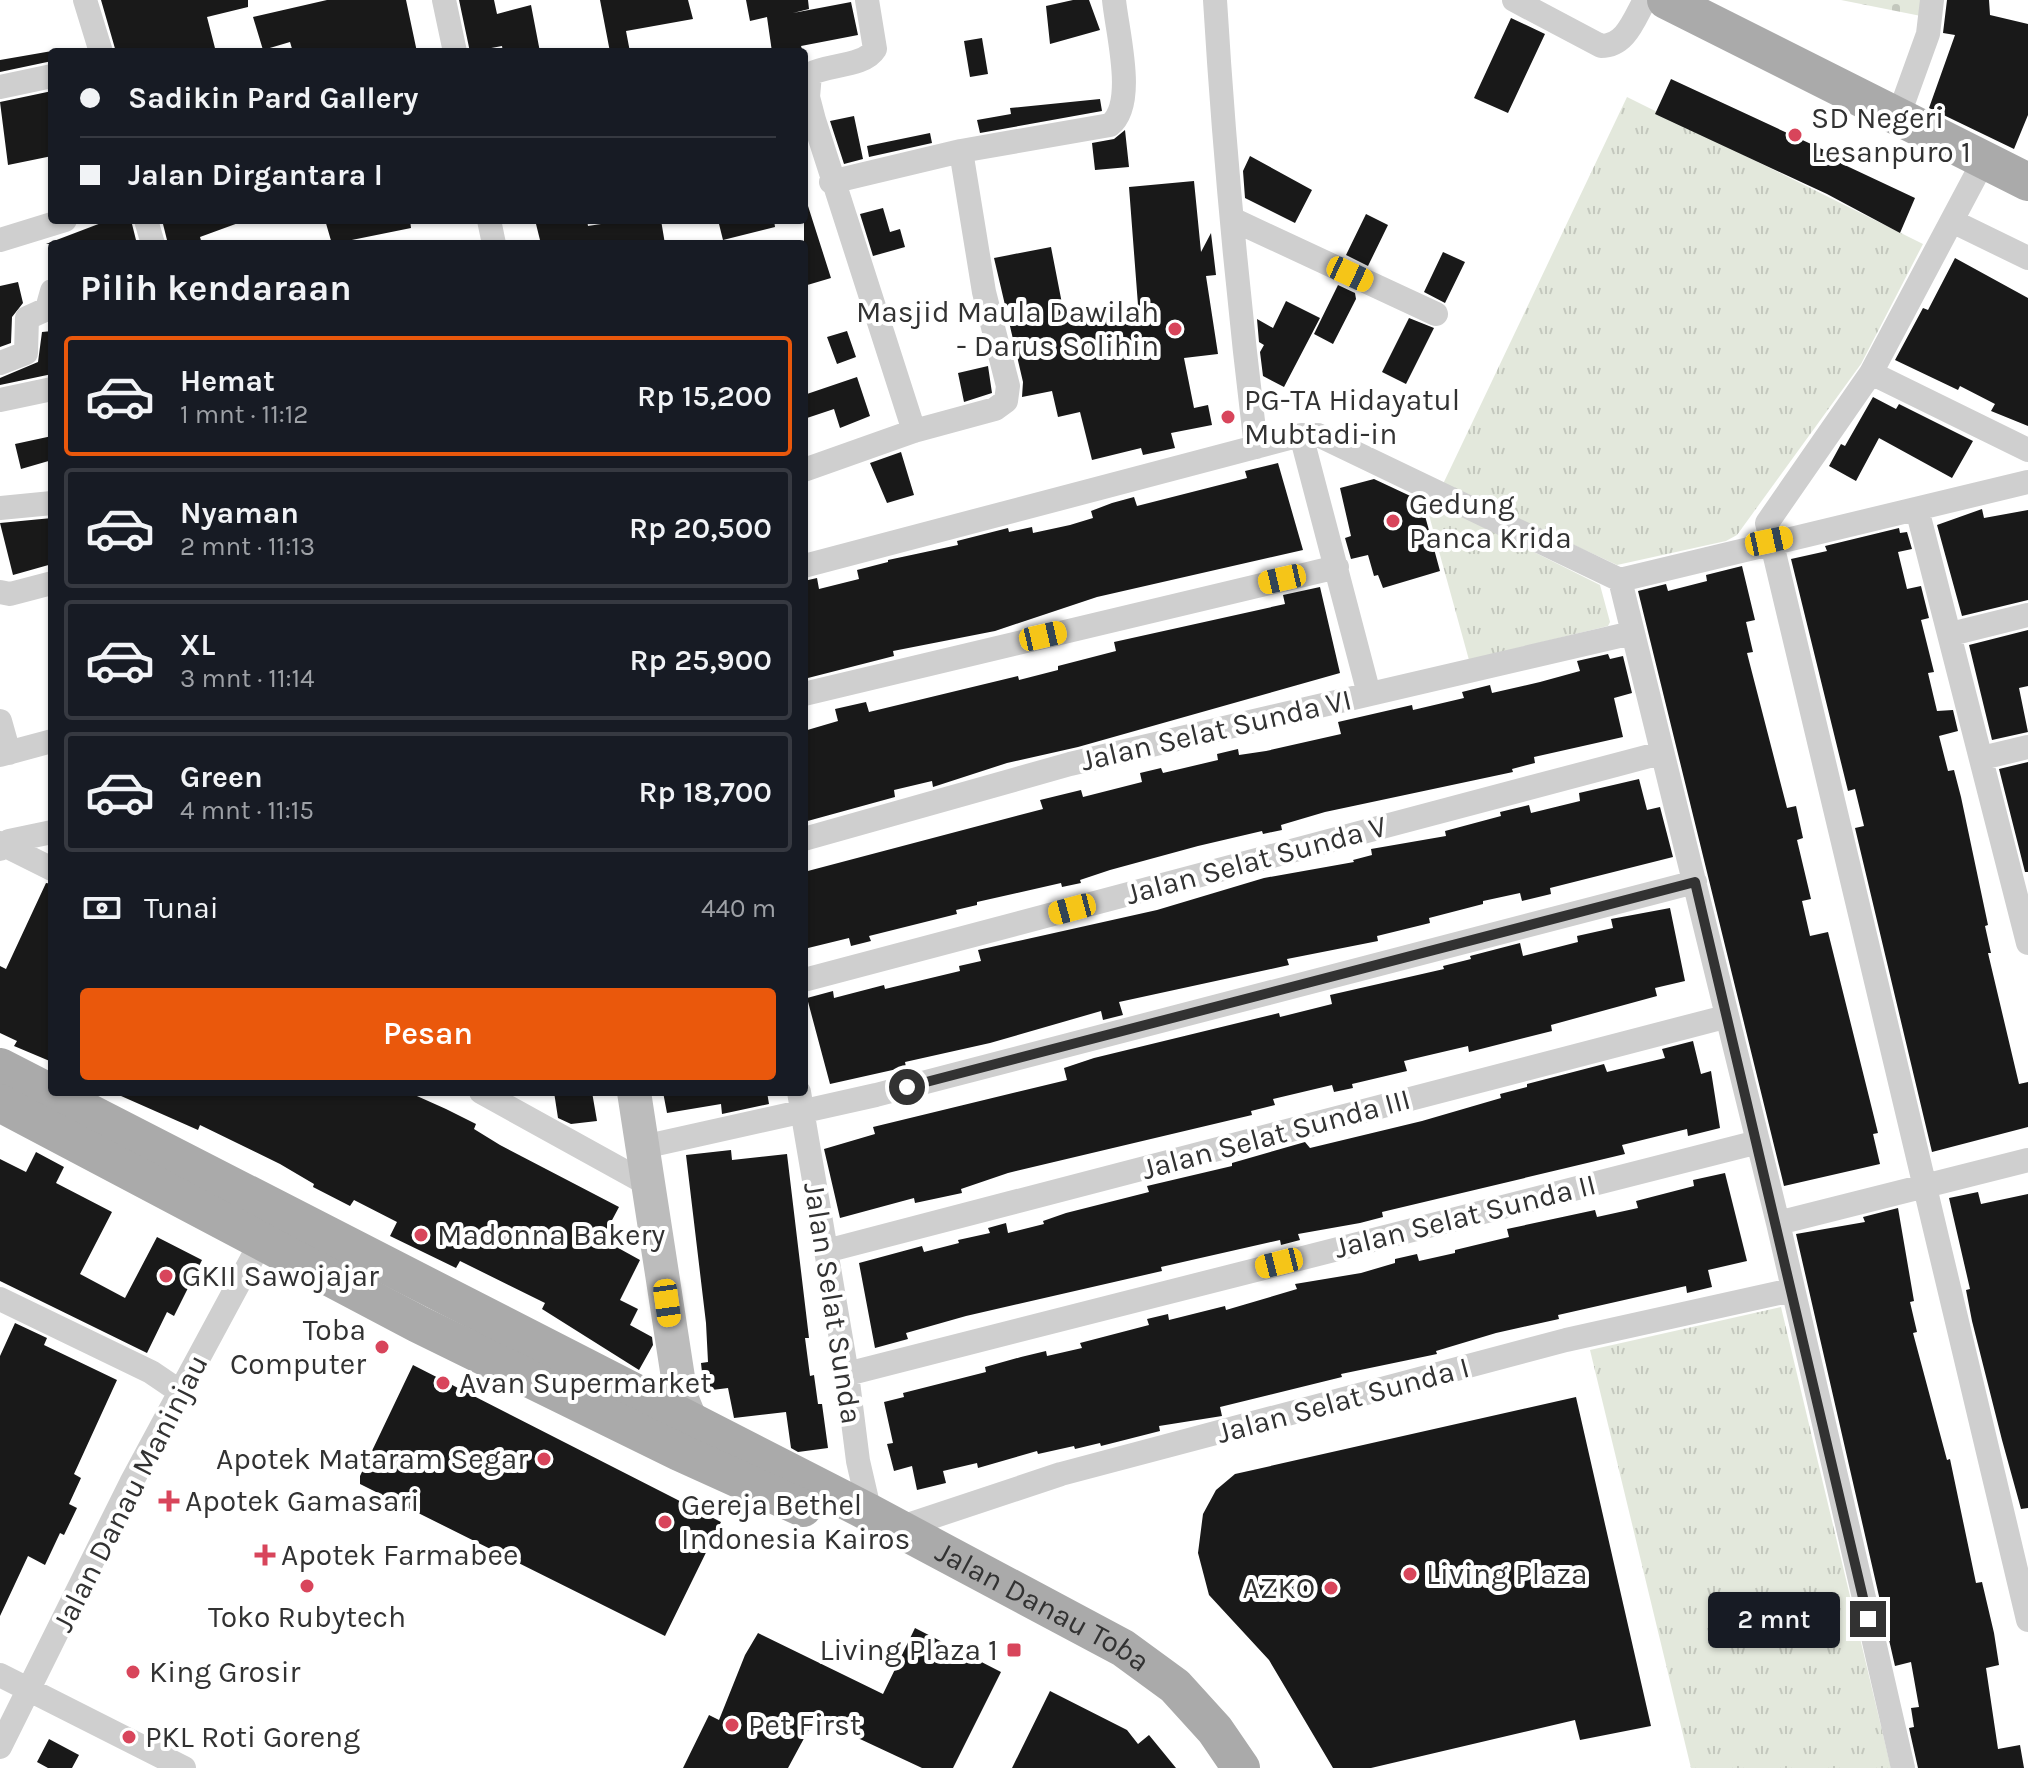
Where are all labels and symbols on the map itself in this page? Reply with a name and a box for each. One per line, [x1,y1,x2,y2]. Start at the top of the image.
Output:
place label: SD Negeri Lesanpuro 1 [1811,100,1971,170]
marker: SD Negeri Lesanpuro 1 [1786,126,1804,144]
car [1323,253,1377,295]
place label: Masjid Maula Dawilah - Darus Solihin [856,294,1159,364]
marker: Masjid Maula Dawilah - Darus Solihin [1166,320,1184,338]
place label: PG-TA Hidayatul Mubtadi-in [1244,382,1460,452]
marker: PG-TA Hidayatul Mubtadi-in [1219,408,1237,426]
place label: Gedung Panca Krida [1409,486,1572,556]
marker: Gedung Panca Krida [1384,512,1402,530]
car [1743,524,1795,558]
car [1256,562,1308,596]
car [1017,619,1069,653]
street label: Jalan Selat Sunda VI [1077,681,1355,779]
street label: Jalan Selat Sunda V [1122,808,1390,912]
car [1046,891,1098,927]
route start [889,1069,925,1105]
street label: Jalan Selat Sunda III [1138,1081,1414,1187]
street label: Jalan Selat Sunda II [1331,1166,1599,1266]
street label: Jalan Selat Sunda [796,1180,870,1426]
place label: Madonna Bakery [437,1217,665,1253]
marker: Madonna Bakery [412,1226,430,1244]
car [1253,1246,1305,1280]
place label: GKII Sawojajar [182,1258,379,1294]
marker: GKII Sawojajar [157,1267,175,1285]
car [652,1278,682,1328]
place label: Toba Computer [230,1312,366,1382]
marker: Toba Computer [373,1338,391,1356]
street label: Jalan Danau Maninjau [44,1348,216,1638]
street label: Jalan Selat Sunda I [1213,1349,1473,1451]
place label: Avan Supermarket [459,1365,712,1401]
marker: Avan Supermarket [434,1374,452,1392]
place label: Apotek Mataram Segar [216,1441,528,1477]
marker: Apotek Mataram Segar [535,1450,553,1468]
place label: Apotek Gamasari [185,1483,419,1519]
place label: Gereja Bethel Indonesia Kairos [681,1487,910,1557]
marker: Apotek Gamasari [160,1492,178,1510]
marker: Gereja Bethel Indonesia Kairos [656,1513,674,1531]
street label: Jalan Danau Toba [930,1533,1157,1680]
place label: Apotek Farmabee [281,1537,518,1573]
marker: Apotek Farmabee [256,1546,274,1564]
place label: Living Plaza [1426,1556,1587,1592]
marker: Living Plaza [1401,1565,1419,1583]
place label: AZKO [1242,1570,1315,1606]
marker: Toko Rubytech [298,1577,316,1595]
marker: AZKO [1322,1579,1340,1597]
callout: 2 mnt [1708,1591,1840,1647]
place label: Toko Rubytech [208,1599,406,1635]
route end [1850,1601,1886,1637]
place label: Living Plaza 1 [820,1632,998,1668]
marker: Living Plaza 1 [1005,1641,1023,1659]
place label: King Grosir [149,1654,301,1690]
marker: King Grosir [124,1663,142,1681]
place label: Pet First [748,1707,861,1743]
marker: Pet First [723,1716,741,1734]
place label: PKL Roti Goreng [145,1719,360,1755]
marker: PKL Roti Goreng [120,1728,138,1746]

